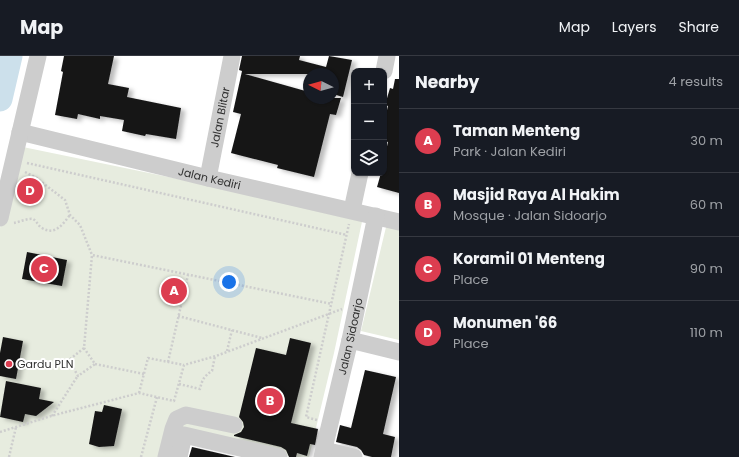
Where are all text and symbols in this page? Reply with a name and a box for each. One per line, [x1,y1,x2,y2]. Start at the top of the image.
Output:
text: Map [20,14,63,41]
text: Map [559,17,590,37]
text: Layers [612,17,656,37]
text: Share [678,17,719,37]
north arrow [303,68,339,104]
map controls [351,68,387,176]
button: + [351,68,387,104]
text: Nearby [415,70,479,94]
text: 4 results [669,72,723,91]
street label: Jalan Blitar [206,86,234,149]
button: − [351,104,387,140]
text: Taman Menteng [453,120,580,141]
text: A [423,131,433,150]
text: 30 m [690,131,723,150]
button: layers [351,140,387,176]
text: Park · Jalan Kediri [453,142,566,161]
street label: Jalan Kediri [177,163,243,193]
pin: D [17,176,43,206]
text: Masjid Raya Al Hakim [453,184,620,205]
text: B [424,195,432,214]
text: 60 m [690,195,723,214]
text: Mosque · Jalan Sidoarjo [453,206,607,225]
text: Koramil 01 Menteng [453,248,605,269]
pin: C [31,254,57,284]
text: C [423,259,433,278]
text: 90 m [690,259,723,278]
text: Place [453,270,488,289]
your location [219,272,239,292]
pin: A [161,276,187,306]
street label: Jalan Sidoarjo [334,296,367,376]
text: Monumen '66 [453,312,557,333]
text: D [423,323,433,342]
text: 110 m [690,323,723,342]
text: Place [453,334,488,353]
place label: Gardu PLN [17,356,73,372]
marker: Gardu PLN [4,359,14,369]
pin: B [257,386,283,416]

